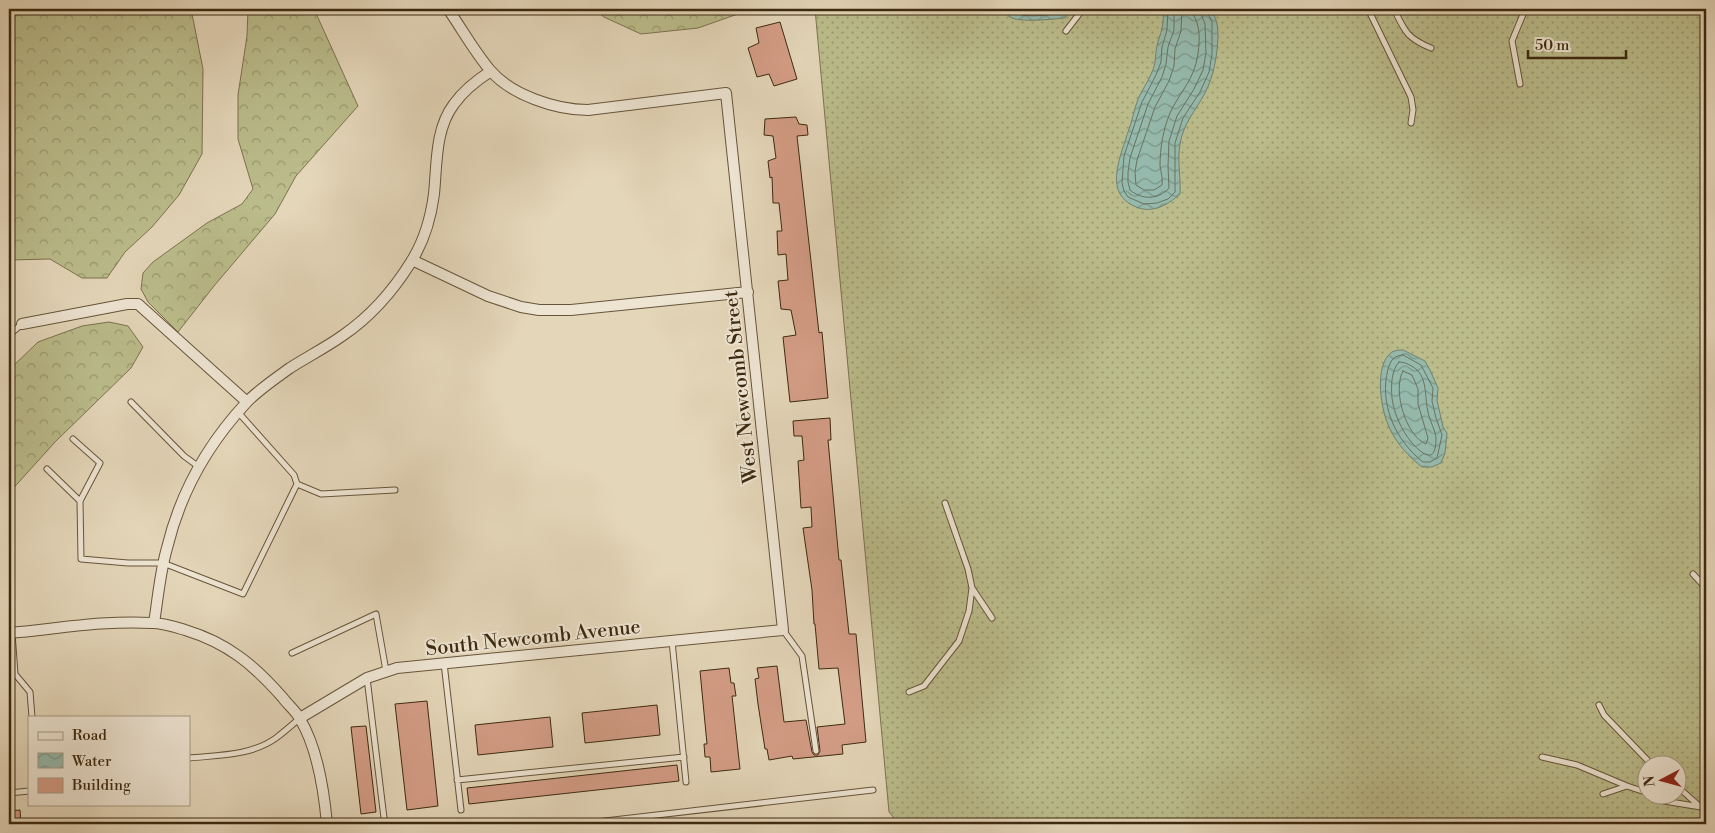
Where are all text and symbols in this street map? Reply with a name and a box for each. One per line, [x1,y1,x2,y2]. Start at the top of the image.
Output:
scale bar [1528,28,1625,60]
text: 50 m [1535,36,1569,55]
street label: West Newcomb Street [719,289,764,486]
street label: South Newcomb Avenue [424,615,642,662]
legend [28,716,190,806]
text: Road [72,726,107,745]
text: Water [71,752,112,771]
north arrow [1638,756,1688,806]
text: N [1641,775,1660,788]
text: Building [71,776,131,795]

